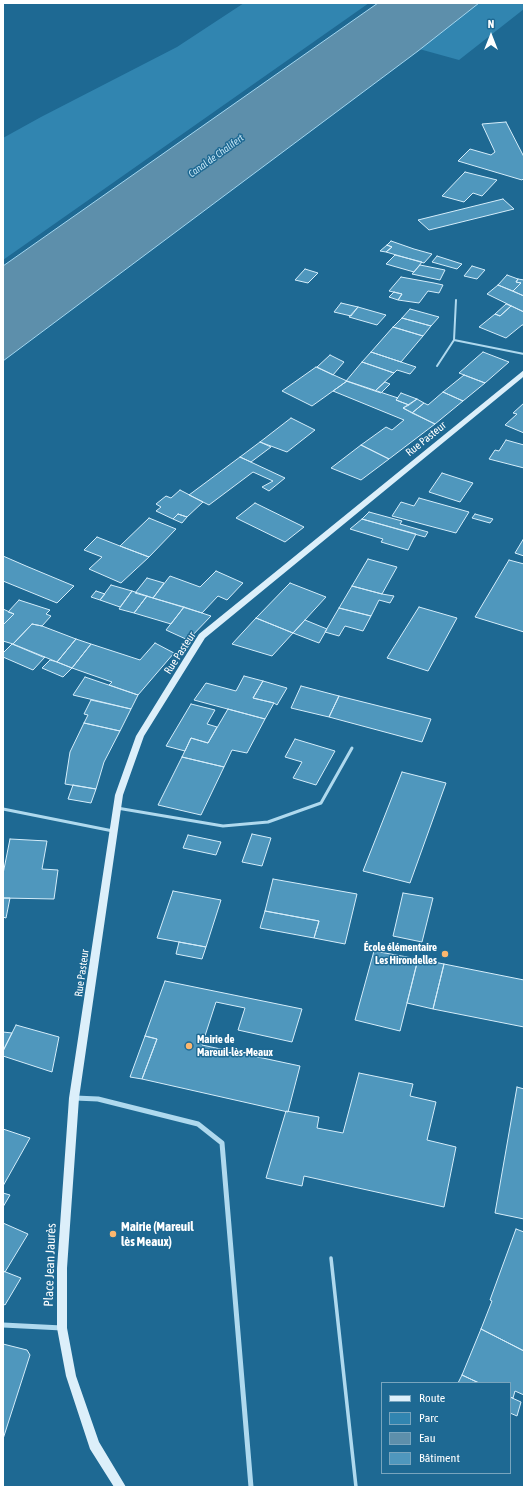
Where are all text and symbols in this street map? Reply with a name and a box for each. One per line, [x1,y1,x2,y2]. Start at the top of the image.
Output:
north arrow [471,16,511,56]
text: N [488,18,494,30]
water label: Canal de Chalifert [186,132,246,180]
street label: Rue Pasteur [403,419,449,459]
street label: Rue Pasteur [161,629,199,677]
place label: École élémentaire Les Hirondelles [364,941,437,967]
street label: Rue Pasteur [72,948,92,998]
marker: École élémentaire Les Hirondelles [440,949,450,959]
place label: Mairie de Mareuil-lès-Meaux [197,1033,273,1059]
marker: Mairie de Mareuil-lès-Meaux [184,1041,194,1051]
place label: Mairie (Mareuil lès Meaux) [121,1219,194,1250]
street label: Place Jean Jaurès [41,1223,59,1307]
marker: Mairie (Mareuil lès Meaux) [108,1229,118,1239]
legend [381,1382,511,1474]
text: Route [419,1391,445,1405]
text: Parc [419,1411,438,1425]
text: Eau [419,1431,436,1445]
text: Bâtiment [419,1451,460,1465]

